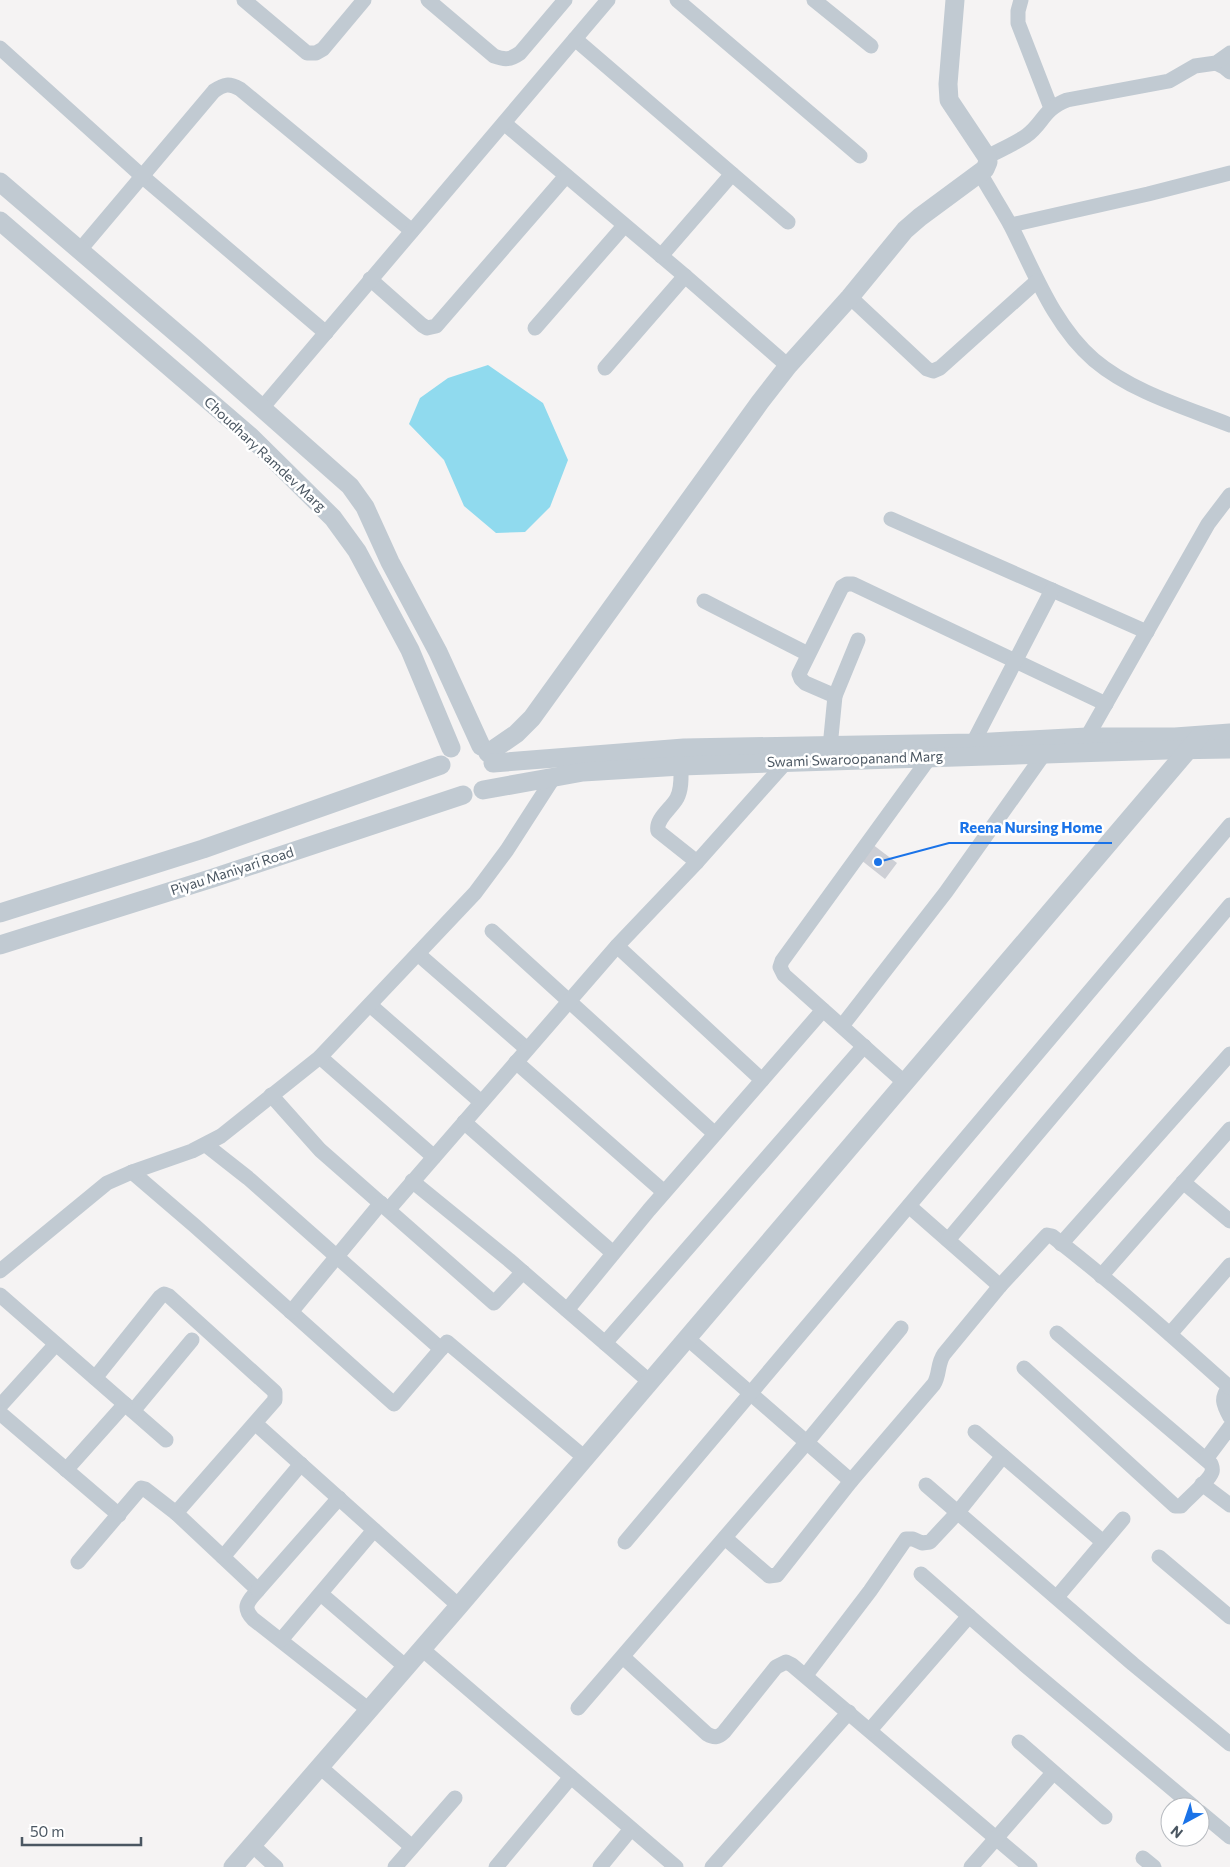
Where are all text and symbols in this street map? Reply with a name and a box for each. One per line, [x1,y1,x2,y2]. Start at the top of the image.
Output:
street label: Choudhary Ramdev Marg [201,393,330,515]
street label: Swami Swaroopanand Marg [766,747,944,770]
callout: Reena Nursing Home [949,813,1112,843]
text: Reena Nursing Home [959,818,1103,836]
street label: Piyau Maniyari Road [168,843,296,898]
north arrow [1160,1797,1210,1847]
scale bar [22,1814,141,1846]
text: 50 m [30,1822,64,1840]
text: N [1167,1822,1186,1842]

